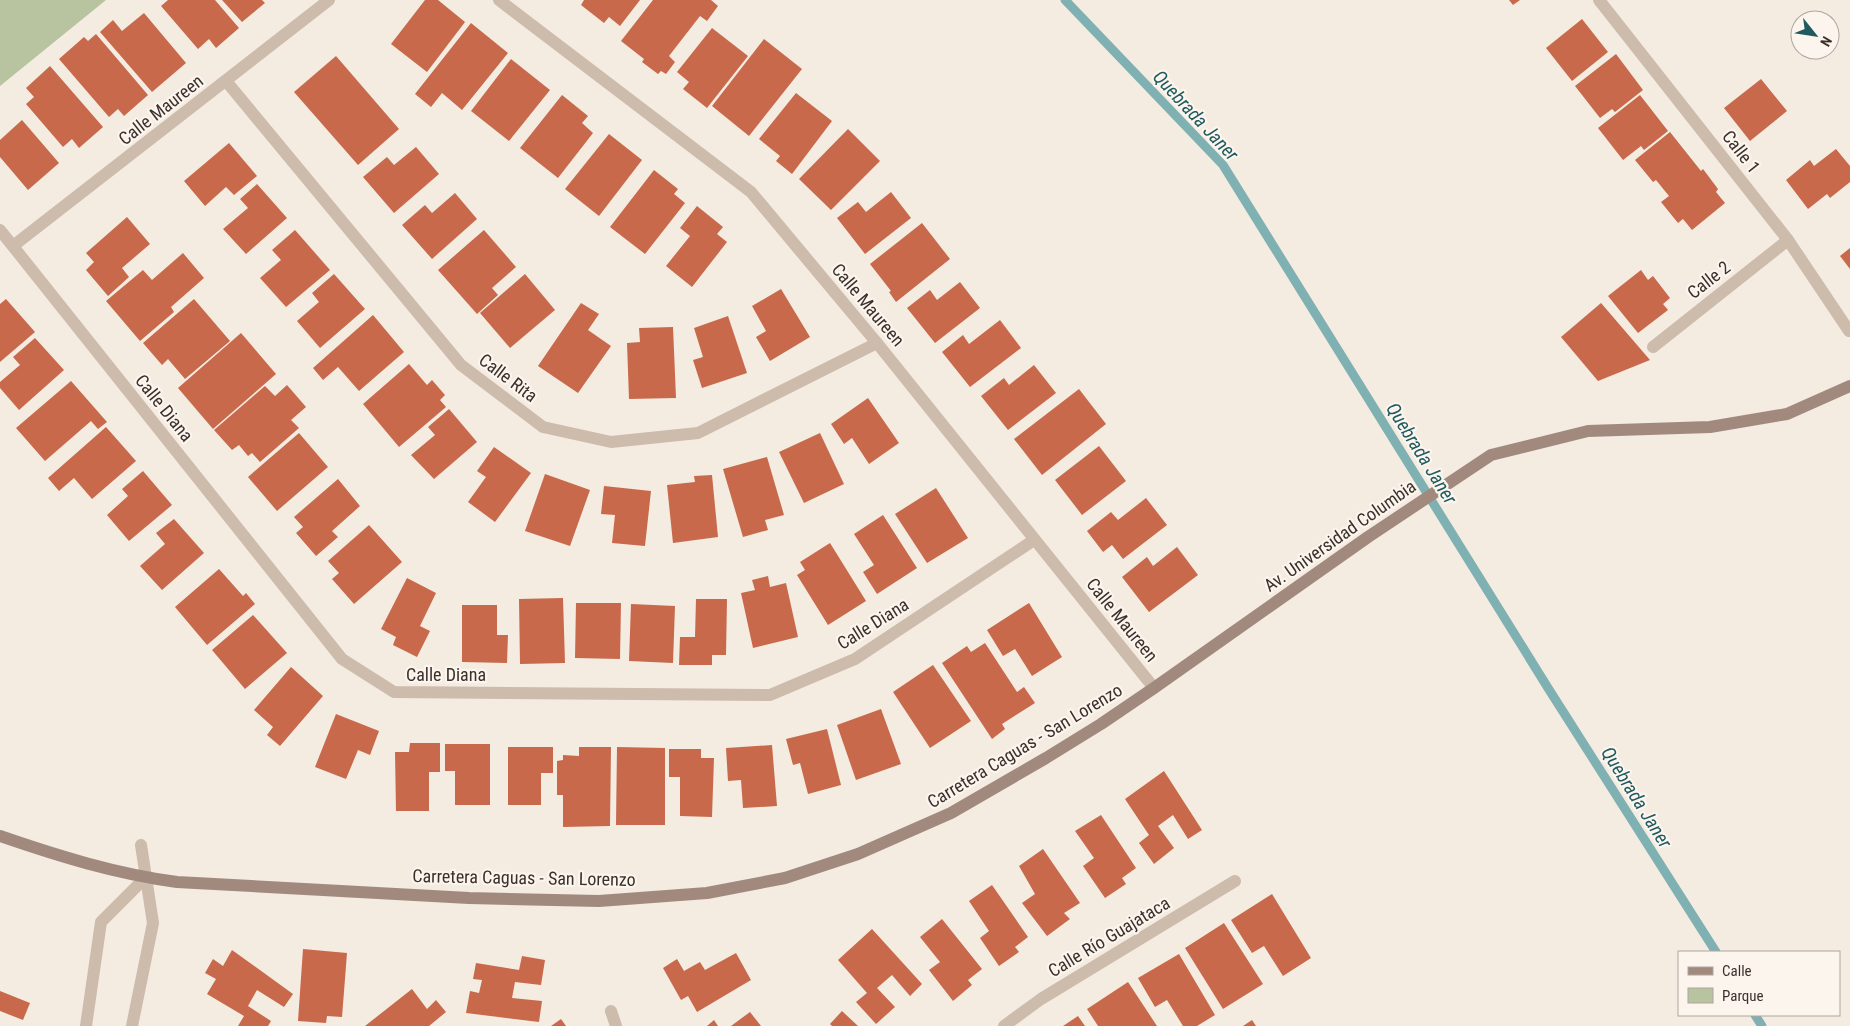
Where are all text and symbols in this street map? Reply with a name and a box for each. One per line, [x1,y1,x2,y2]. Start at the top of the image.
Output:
north arrow [1790,10,1840,60]
text: N [1817,34,1835,49]
water label: Quebrada Janer [1148,65,1244,166]
street label: Calle Maureen [114,70,207,149]
street label: Calle 1 [1718,126,1765,177]
street label: Calle 2 [1683,256,1734,303]
street label: Calle Maureen [828,259,909,350]
street label: Calle Rita [475,349,541,406]
street label: Calle Diana [131,370,198,445]
water label: Quebrada Janer [1381,398,1462,508]
street label: Av. Universidad Columbia [1260,475,1420,596]
street label: Calle Maureen [1082,574,1162,666]
street label: Calle Diana [833,593,912,654]
street label: Calle Diana [406,664,486,685]
street label: Carretera Caguas - San Lorenzo [924,679,1126,812]
water label: Quebrada Janer [1596,742,1677,852]
street label: Carretera Caguas - San Lorenzo [412,865,636,890]
street label: Calle Río Guajataca [1044,892,1173,981]
legend [1678,951,1840,1016]
text: Calle [1722,962,1752,980]
text: Parque [1722,987,1764,1005]

